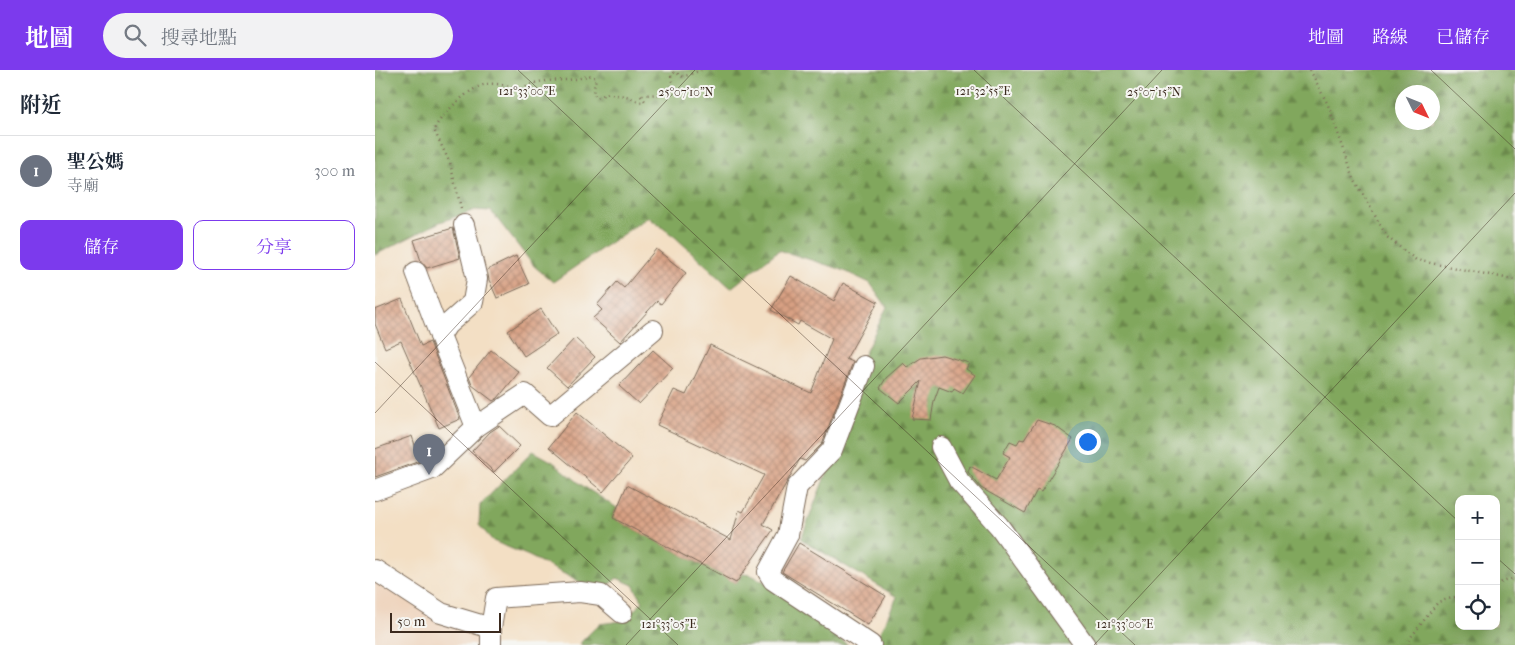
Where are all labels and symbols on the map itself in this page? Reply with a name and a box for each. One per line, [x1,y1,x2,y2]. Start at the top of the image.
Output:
text: 121°33'00"E [499,84,555,98]
text: 121°32'55"E [955,84,1011,98]
text: 25°07'10"N [658,85,714,99]
text: 25°07'15"N [1127,85,1181,99]
north arrow [1395,85,1440,130]
your location [1075,429,1101,455]
pin: 1 [413,434,445,475]
scale bar [390,610,501,633]
text: 121°33'05"E [641,617,697,631]
text: 121°33'00"E [1097,617,1153,631]

